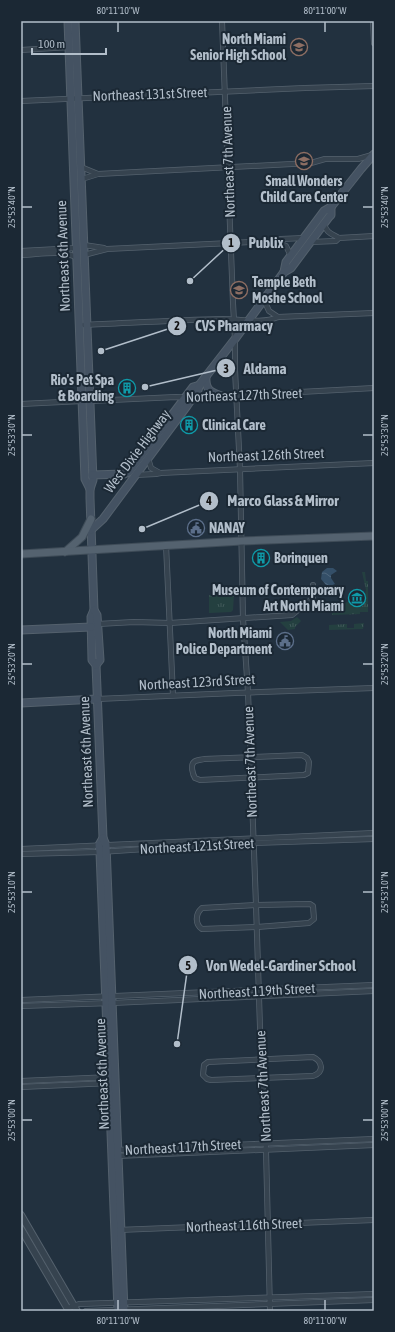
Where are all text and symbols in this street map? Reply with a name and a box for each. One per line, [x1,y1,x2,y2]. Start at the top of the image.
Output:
text: 80°11'10"W [96,5,140,16]
text: 80°11'00"W [303,5,347,16]
scale bar [32,30,106,56]
place label: North Miami Senior High School [190,31,286,63]
text: 100 m [38,37,65,51]
school or university icon: North Miami Senior High School [289,37,309,57]
street label: Northeast 131st Street [92,84,208,104]
street label: Northeast 7th Avenue [218,106,238,218]
school or university icon: Small Wonders Child Care Center [294,151,314,171]
place label: Small Wonders Child Care Center [260,173,349,205]
text: 25°53'40"N [6,186,17,228]
text: 25°53'40"N [379,186,390,228]
street label: Northeast 6th Avenue [53,200,73,312]
callout: Publix [221,230,292,257]
text: Publix [248,234,284,251]
text: 1 [228,236,234,250]
place label: Temple Beth Moshe School [252,274,323,306]
school or university icon: Temple Beth Moshe School [229,280,249,300]
callout: CVS Pharmacy [167,312,281,339]
text: CVS Pharmacy [195,317,274,334]
text: 2 [174,319,180,333]
callout: Aldama [216,355,295,382]
text: Aldama [242,360,287,377]
text: 3 [223,362,229,376]
place label: Rio's Pet Spa & Boarding [51,372,115,404]
building icon: Rio's Pet Spa & Boarding [117,378,137,398]
street label: Northeast 127th Street [185,385,303,405]
street label: West Dixie Highway [101,406,174,496]
text: 25°53'30"N [6,414,17,456]
text: 25°53'30"N [379,414,390,456]
building icon: Clinical Care [179,415,199,435]
place label: Clinical Care [202,417,266,433]
street label: Northeast 126th Street [207,445,325,465]
callout: Marco Glass & Mirror [199,487,347,514]
text: Marco Glass & Mirror [227,492,339,509]
text: 4 [205,494,212,508]
public building icon: NANAY [186,518,206,538]
place label: NANAY [209,520,246,536]
building icon: Borinquen [251,548,271,568]
place label: Borinquen [274,550,328,566]
place label: Museum of Contemporary Art North Miami [212,582,344,614]
museum icon: Museum of Contemporary Art North Miami [347,588,367,608]
place label: North Miami Police Department [176,625,272,657]
public building icon: North Miami Police Department [275,631,295,651]
text: 25°53'20"N [6,643,17,685]
text: 25°53'20"N [379,643,390,685]
street label: Northeast 123rd Street [138,671,256,693]
street label: Northeast 6th Avenue [76,696,96,808]
street label: Northeast 7th Avenue [240,706,260,818]
street label: Northeast 121st Street [139,835,255,857]
text: 25°53'10"N [6,871,17,913]
text: 25°53'10"N [379,871,390,913]
callout: Von Wedel-Gardiner School [178,952,364,979]
text: Von Wedel-Gardiner School [205,957,357,974]
text: 5 [185,959,191,973]
street label: Northeast 119th Street [198,980,316,1002]
street label: Northeast 6th Avenue [92,1018,112,1130]
street label: Northeast 7th Avenue [252,1030,274,1142]
text: 25°53'00"N [6,1099,17,1141]
text: 25°53'00"N [379,1099,390,1141]
street label: Northeast 117th Street [124,1136,242,1158]
street label: Northeast 116th Street [185,1215,303,1235]
text: 80°11'10"W [96,1315,140,1326]
text: 80°11'00"W [303,1315,347,1326]

